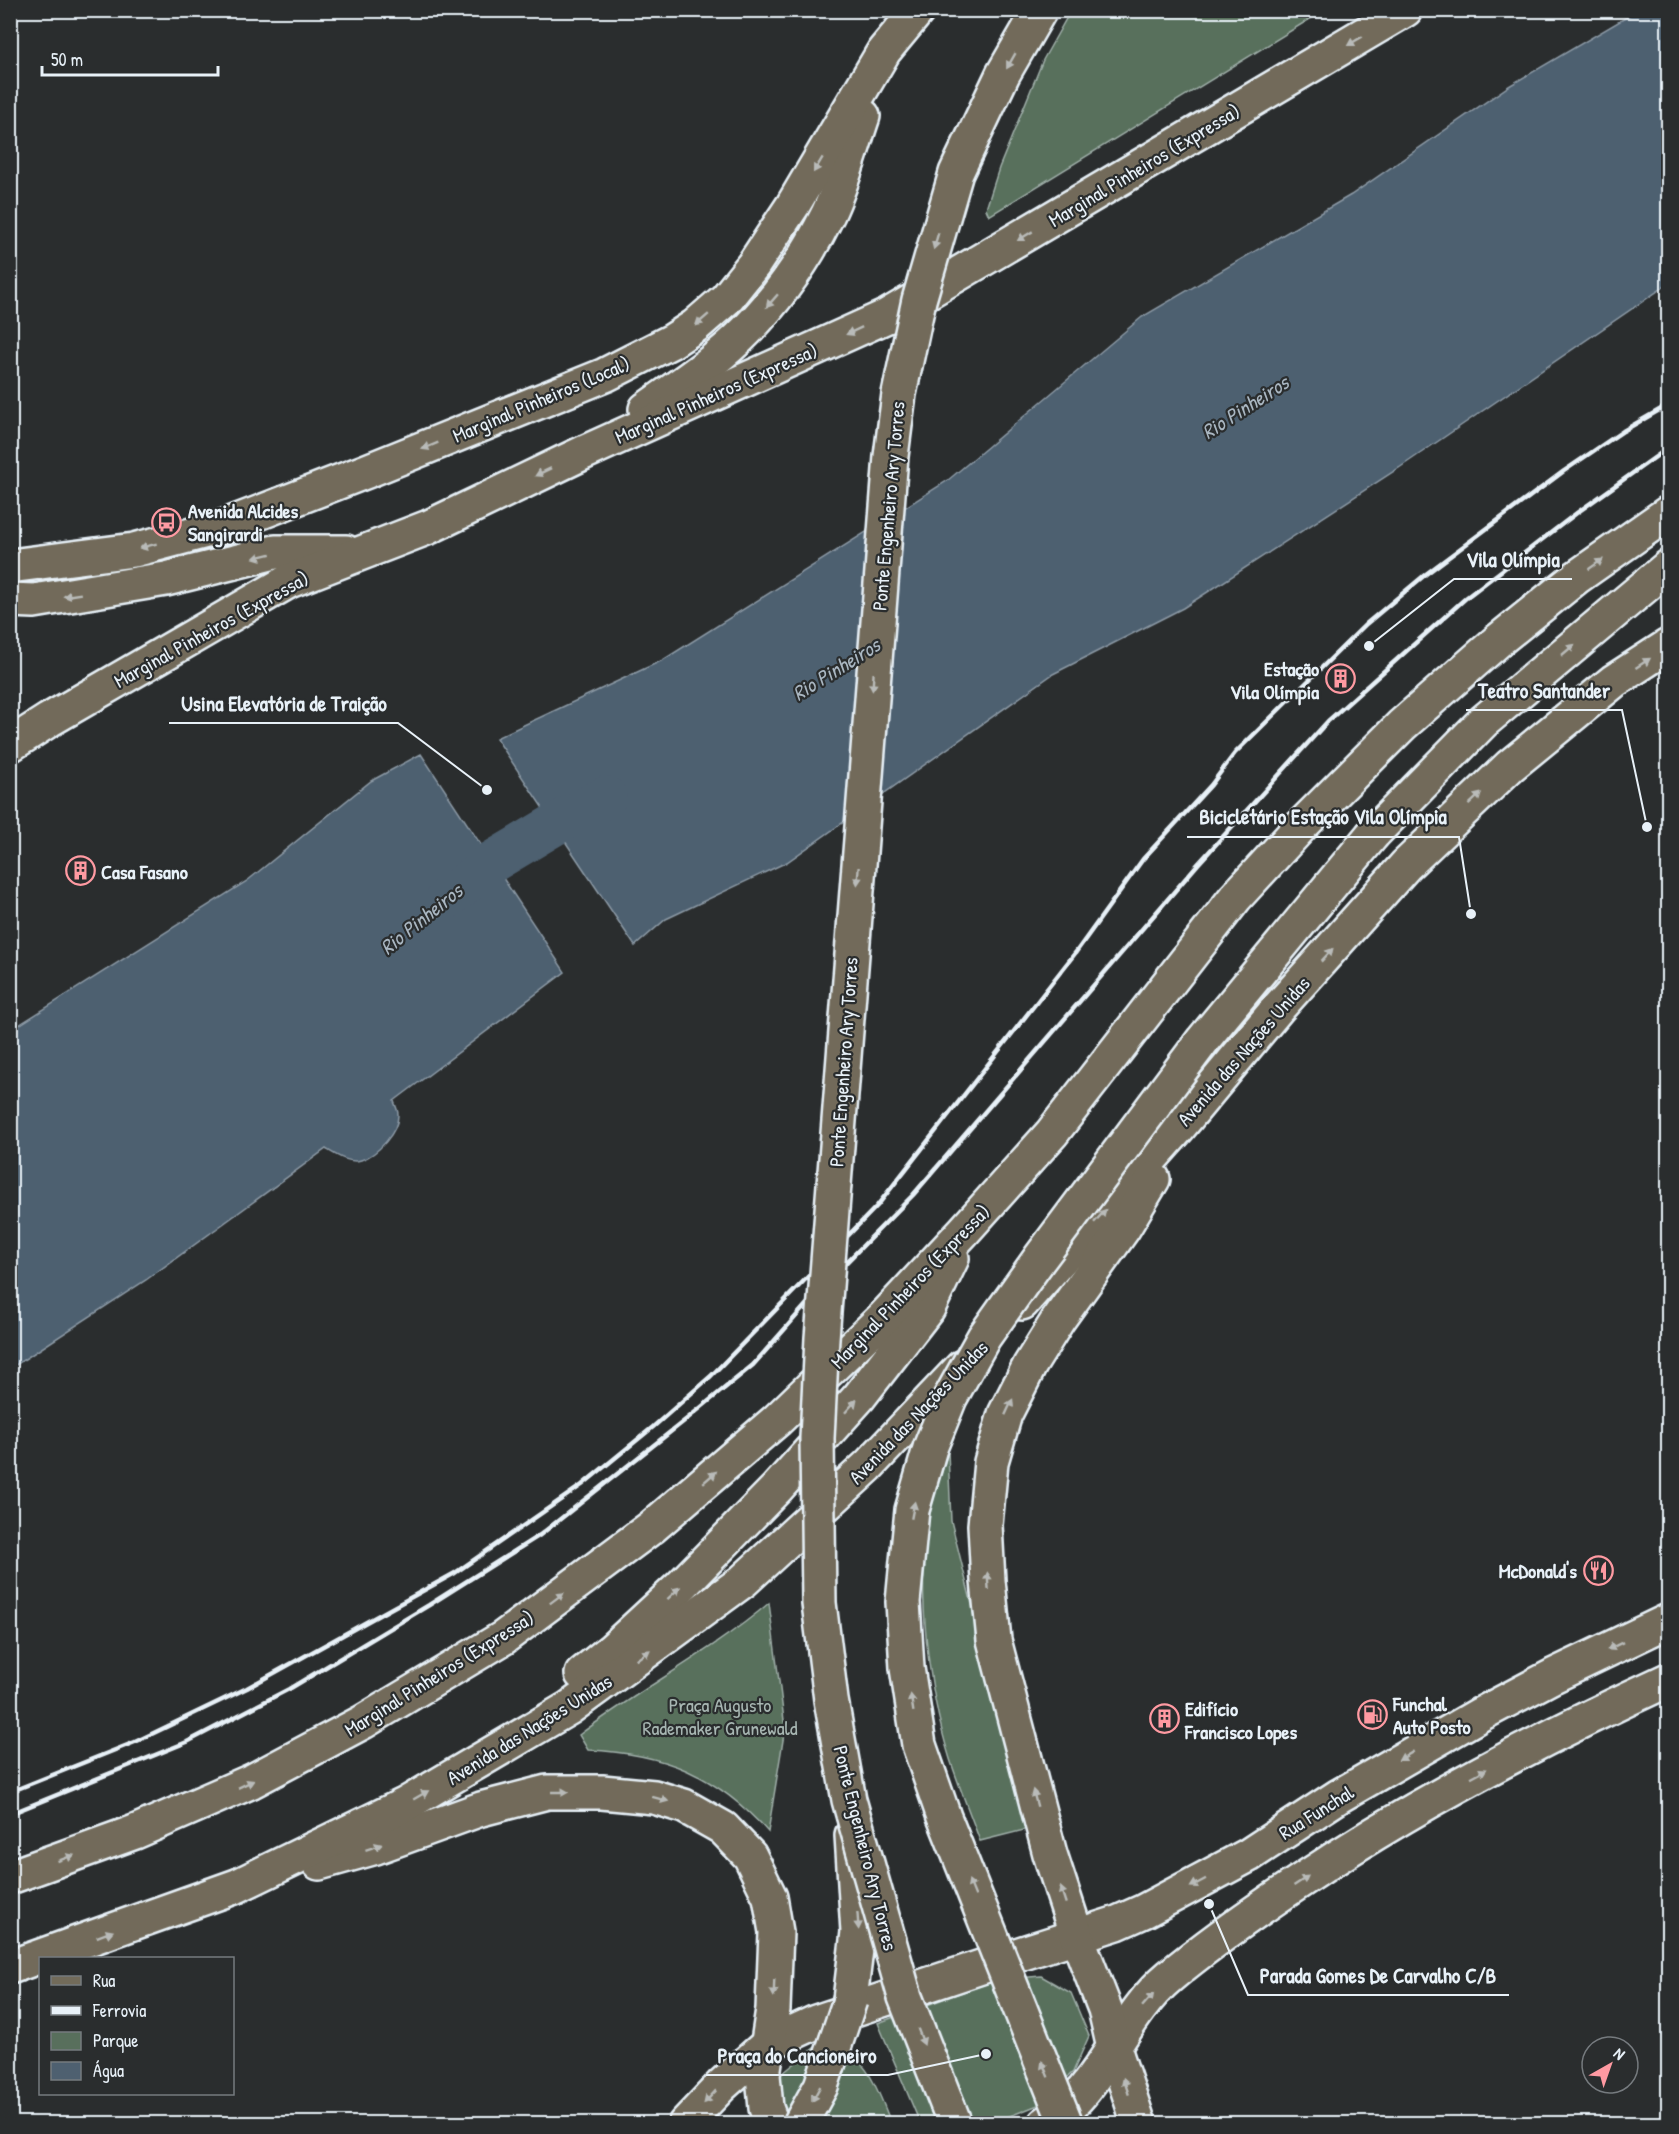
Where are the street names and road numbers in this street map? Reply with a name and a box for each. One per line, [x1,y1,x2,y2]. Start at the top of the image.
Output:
street label: Marginal Pinheiros (Expressa) [1043,97,1245,233]
street label: Marginal Pinheiros (Expressa) [611,336,821,450]
street label: Marginal Pinheiros (Local) [448,349,634,449]
street label: Ponte Engenheiro Ary Torres [865,400,911,612]
street label: Marginal Pinheiros (Expressa) [109,564,313,694]
street label: Ponte Engenheiro Ary Torres [822,956,864,1168]
street label: Avenida das Nações Unidas [1171,970,1316,1131]
street label: Marginal Pinheiros (Expressa) [824,1198,996,1374]
street label: Avenida das Nações Unidas [842,1334,994,1490]
street label: Marginal Pinheiros (Expressa) [339,1604,539,1742]
street label: Avenida das Nações Unidas [441,1667,617,1791]
street label: Ponte Engenheiro Ary Torres [827,1743,905,1954]
street label: Rua Funchal [1273,1778,1359,1846]

